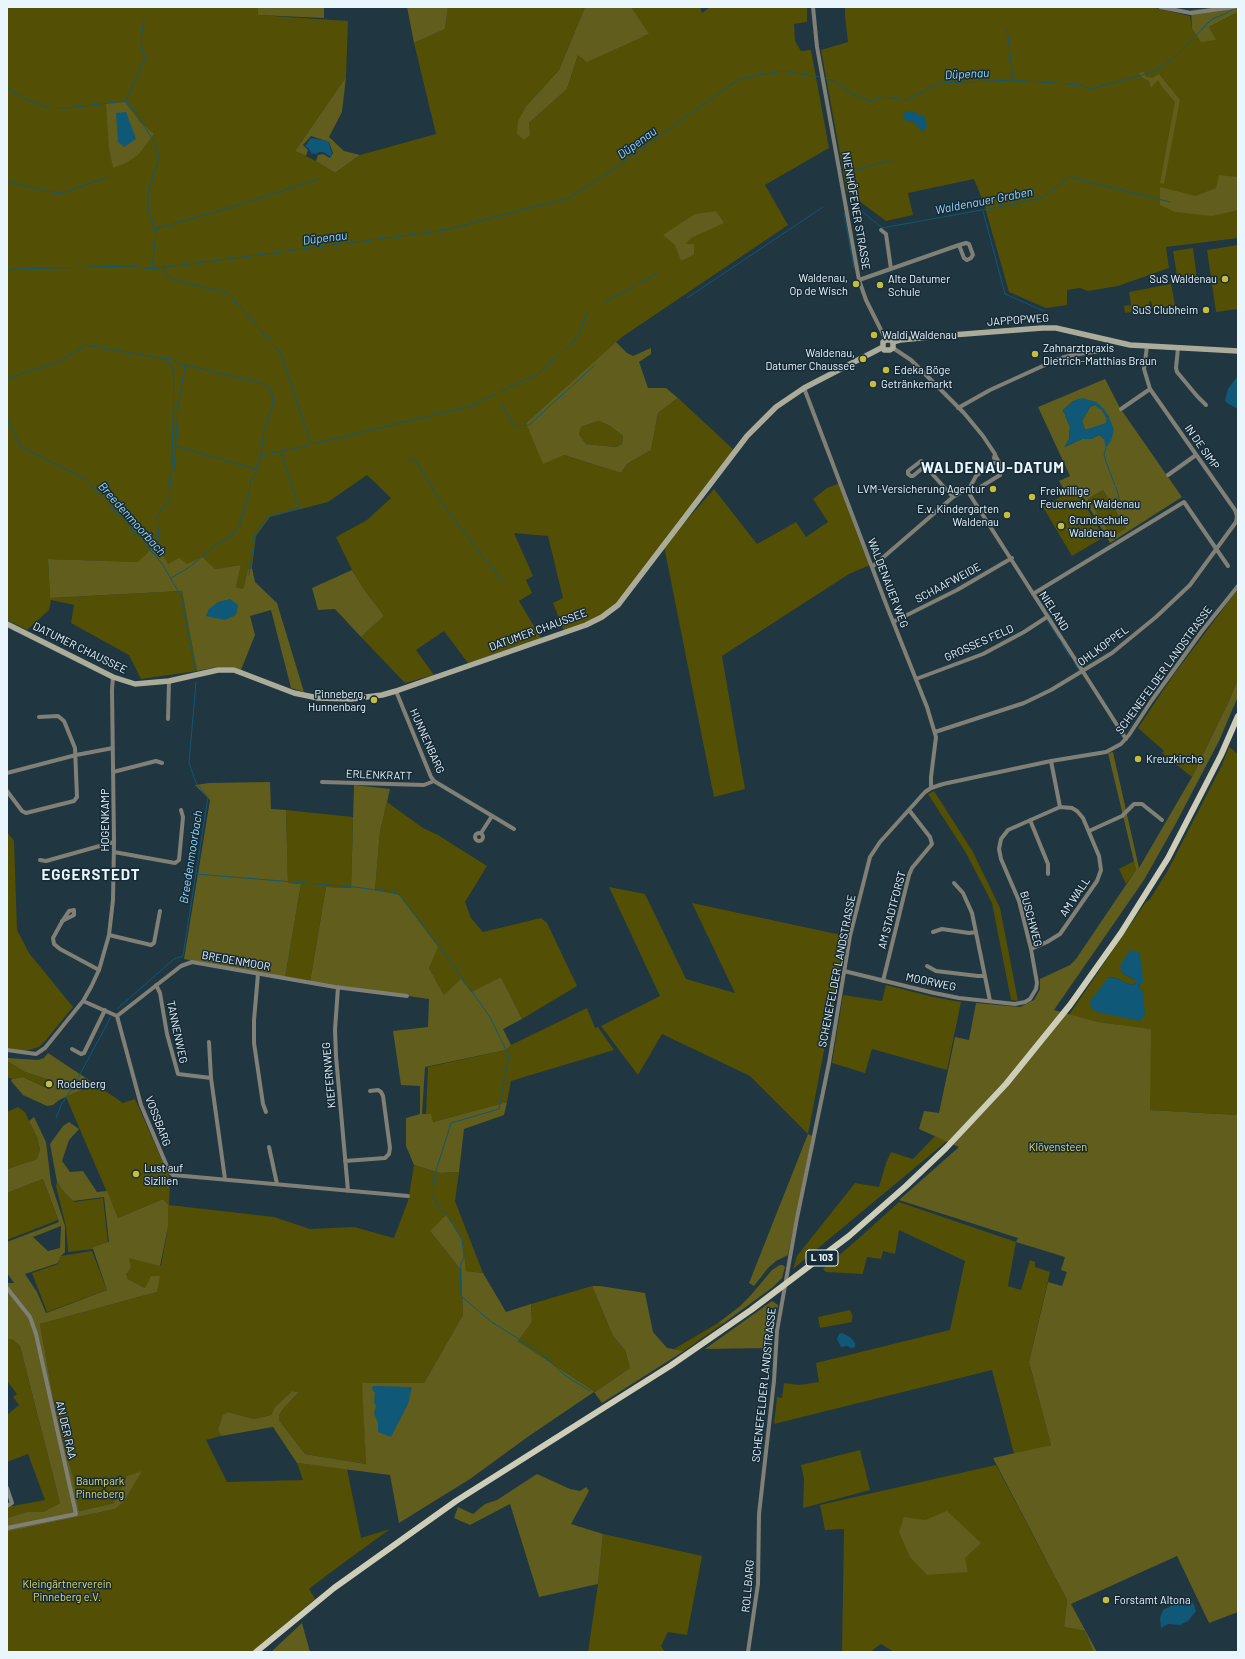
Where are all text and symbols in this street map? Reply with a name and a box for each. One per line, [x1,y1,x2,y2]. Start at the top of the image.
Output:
water label: Düpenau [944,66,990,82]
water label: Düpenau [615,124,659,162]
street label: NIENHÖFENER STRASSE [839,151,873,271]
water label: Waldenauer Graben [934,184,1034,218]
water label: Düpenau [302,228,348,248]
place label: Waldenau, Op de Wisch [789,271,848,297]
place label: Alte Datumer Schule [888,272,950,298]
place label: SuS Waldenau [1149,272,1217,286]
marker: SuS Waldenau [1220,274,1230,284]
marker: Waldenau, Op de Wisch [851,279,861,289]
marker: Alte Datumer Schule [875,280,885,290]
place label: SuS Clubheim [1132,303,1198,317]
marker: SuS Clubheim [1201,305,1211,315]
street label: JAPPOPWEG [987,311,1049,329]
place label: Waldi Waldenau [882,328,957,342]
marker: Waldi Waldenau [869,330,879,340]
place label: Zahnarztpraxis Dietrich-Matthias Braun [1043,341,1157,367]
place label: Waldenau, Datumer Chaussee [765,346,855,372]
marker: Zahnarztpraxis Dietrich-Matthias Braun [1030,349,1040,359]
marker: Waldenau, Datumer Chaussee [858,354,868,364]
place label: Edeka Böge [894,363,950,377]
marker: Edeka Böge [881,365,891,375]
place label: Getränkemarkt [881,377,952,391]
marker: Getränkemarkt [868,379,878,389]
street label: IN DE SIMP [1182,422,1222,472]
district label: WALDENAU-DATUM [921,459,1065,477]
water label: Breedenmoorbach [95,479,169,559]
place label: LVM-Versicherung Agentur [857,482,985,496]
marker: LVM-Versicherung Agentur [988,484,998,494]
place label: Freiwillige Feuerwehr Waldenau [1040,484,1140,510]
marker: Freiwillige Feuerwehr Waldenau [1027,492,1037,502]
place label: E.v. Kindergarten Waldenau [917,502,999,528]
marker: E.v. Kindergarten Waldenau [1002,510,1012,520]
place label: Grundschule Waldenau [1069,513,1129,539]
marker: Grundschule Waldenau [1056,521,1066,531]
street label: WALDENAUER WEG [865,536,911,630]
street label: SCHAAFWEIDE [913,560,983,606]
street label: NIELAND [1036,589,1072,633]
street label: SCHENEFELDER LANDSTRASSE [1113,603,1215,737]
street label: DATUMER CHAUSSEE [487,606,589,654]
street label: DATUMER CHAUSSEE [31,619,129,677]
street label: GROSSES FELD [942,622,1016,664]
street label: OHLKOPPEL [1075,623,1131,669]
place label: Pinneberg, Hunnenbarg [308,687,366,713]
marker: Pinneberg, Hunnenbarg [369,695,379,705]
street label: HUNNENBARG [407,707,447,775]
place label: Kreuzkirche [1146,752,1203,766]
marker: Kreuzkirche [1133,754,1143,764]
street label: ERLENKRATT [346,767,412,783]
street label: HOGENKAMP [98,789,112,851]
water label: Breedenmoorbach [177,809,205,905]
district label: EGGERSTEDT [41,866,141,884]
street label: AM STADTFORST [875,869,909,951]
street label: AM WALL [1057,875,1093,919]
street label: BUSCHWEG [1017,890,1045,948]
street label: SCHENEFELDER LANDSTRASSE [816,894,858,1048]
street label: BREDENMOOR [201,948,271,974]
street label: MOORWEG [905,970,957,994]
street label: TANNENWEG [164,999,190,1065]
street label: KIEFERNWEG [320,1041,338,1109]
place label: Rodelberg [57,1077,106,1091]
marker: Rodelberg [44,1079,54,1089]
street label: VOSSBARG [142,1094,174,1148]
park label: Klövensteen [1029,1140,1087,1154]
place label: Lust auf Sizilien [144,1161,183,1187]
marker: Lust auf Sizilien [131,1169,141,1179]
road number: L 103 [806,1250,838,1266]
street label: SCHENEFELDER LANDSTRASSE [749,1307,779,1463]
street label: AN DER RAA [53,1400,79,1460]
park label: Baumpark Pinneberg [76,1474,124,1500]
street label: ROLLBARG [739,1559,757,1613]
park label: Kleingärtnerverein Pinneberg e.V. [23,1577,111,1603]
place label: Forstamt Altona [1114,1593,1191,1607]
marker: Forstamt Altona [1101,1595,1111,1605]

